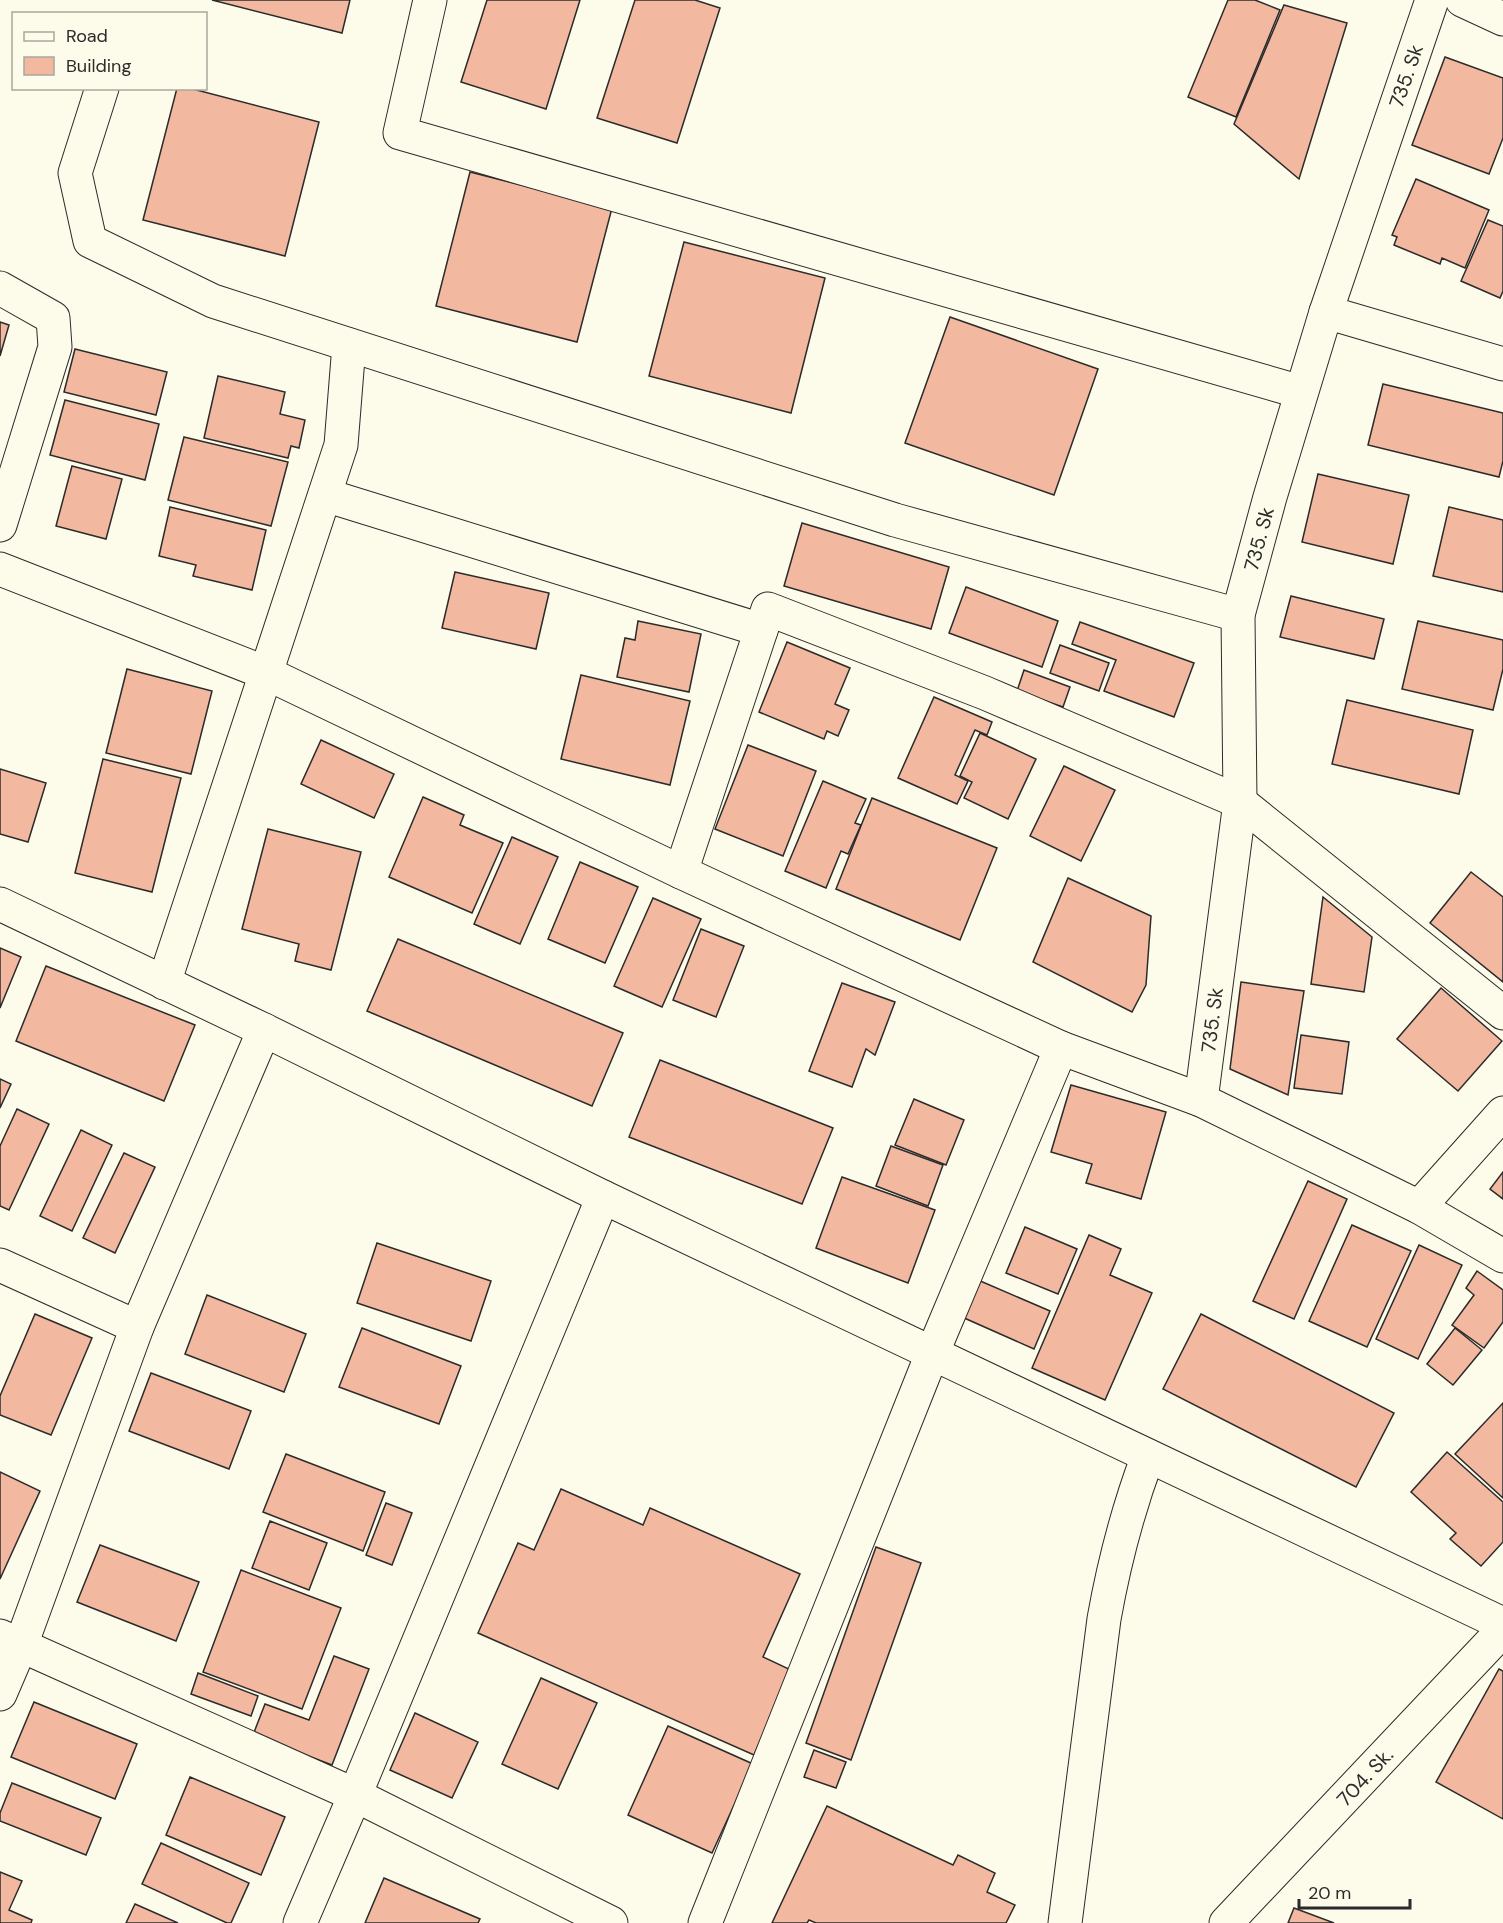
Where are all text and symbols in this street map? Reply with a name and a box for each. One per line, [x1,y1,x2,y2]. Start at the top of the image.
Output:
legend [12,12,207,90]
text: Road [66,24,108,48]
street label: 735. Sk [1383,41,1429,111]
text: Building [66,54,131,78]
street label: 735. Sk [1238,504,1280,574]
street label: 735. Sk [1195,986,1229,1054]
street label: 704. Sk. [1331,1742,1399,1812]
scale bar [1299,1872,1410,1910]
text: 20 m [1308,1881,1351,1905]

